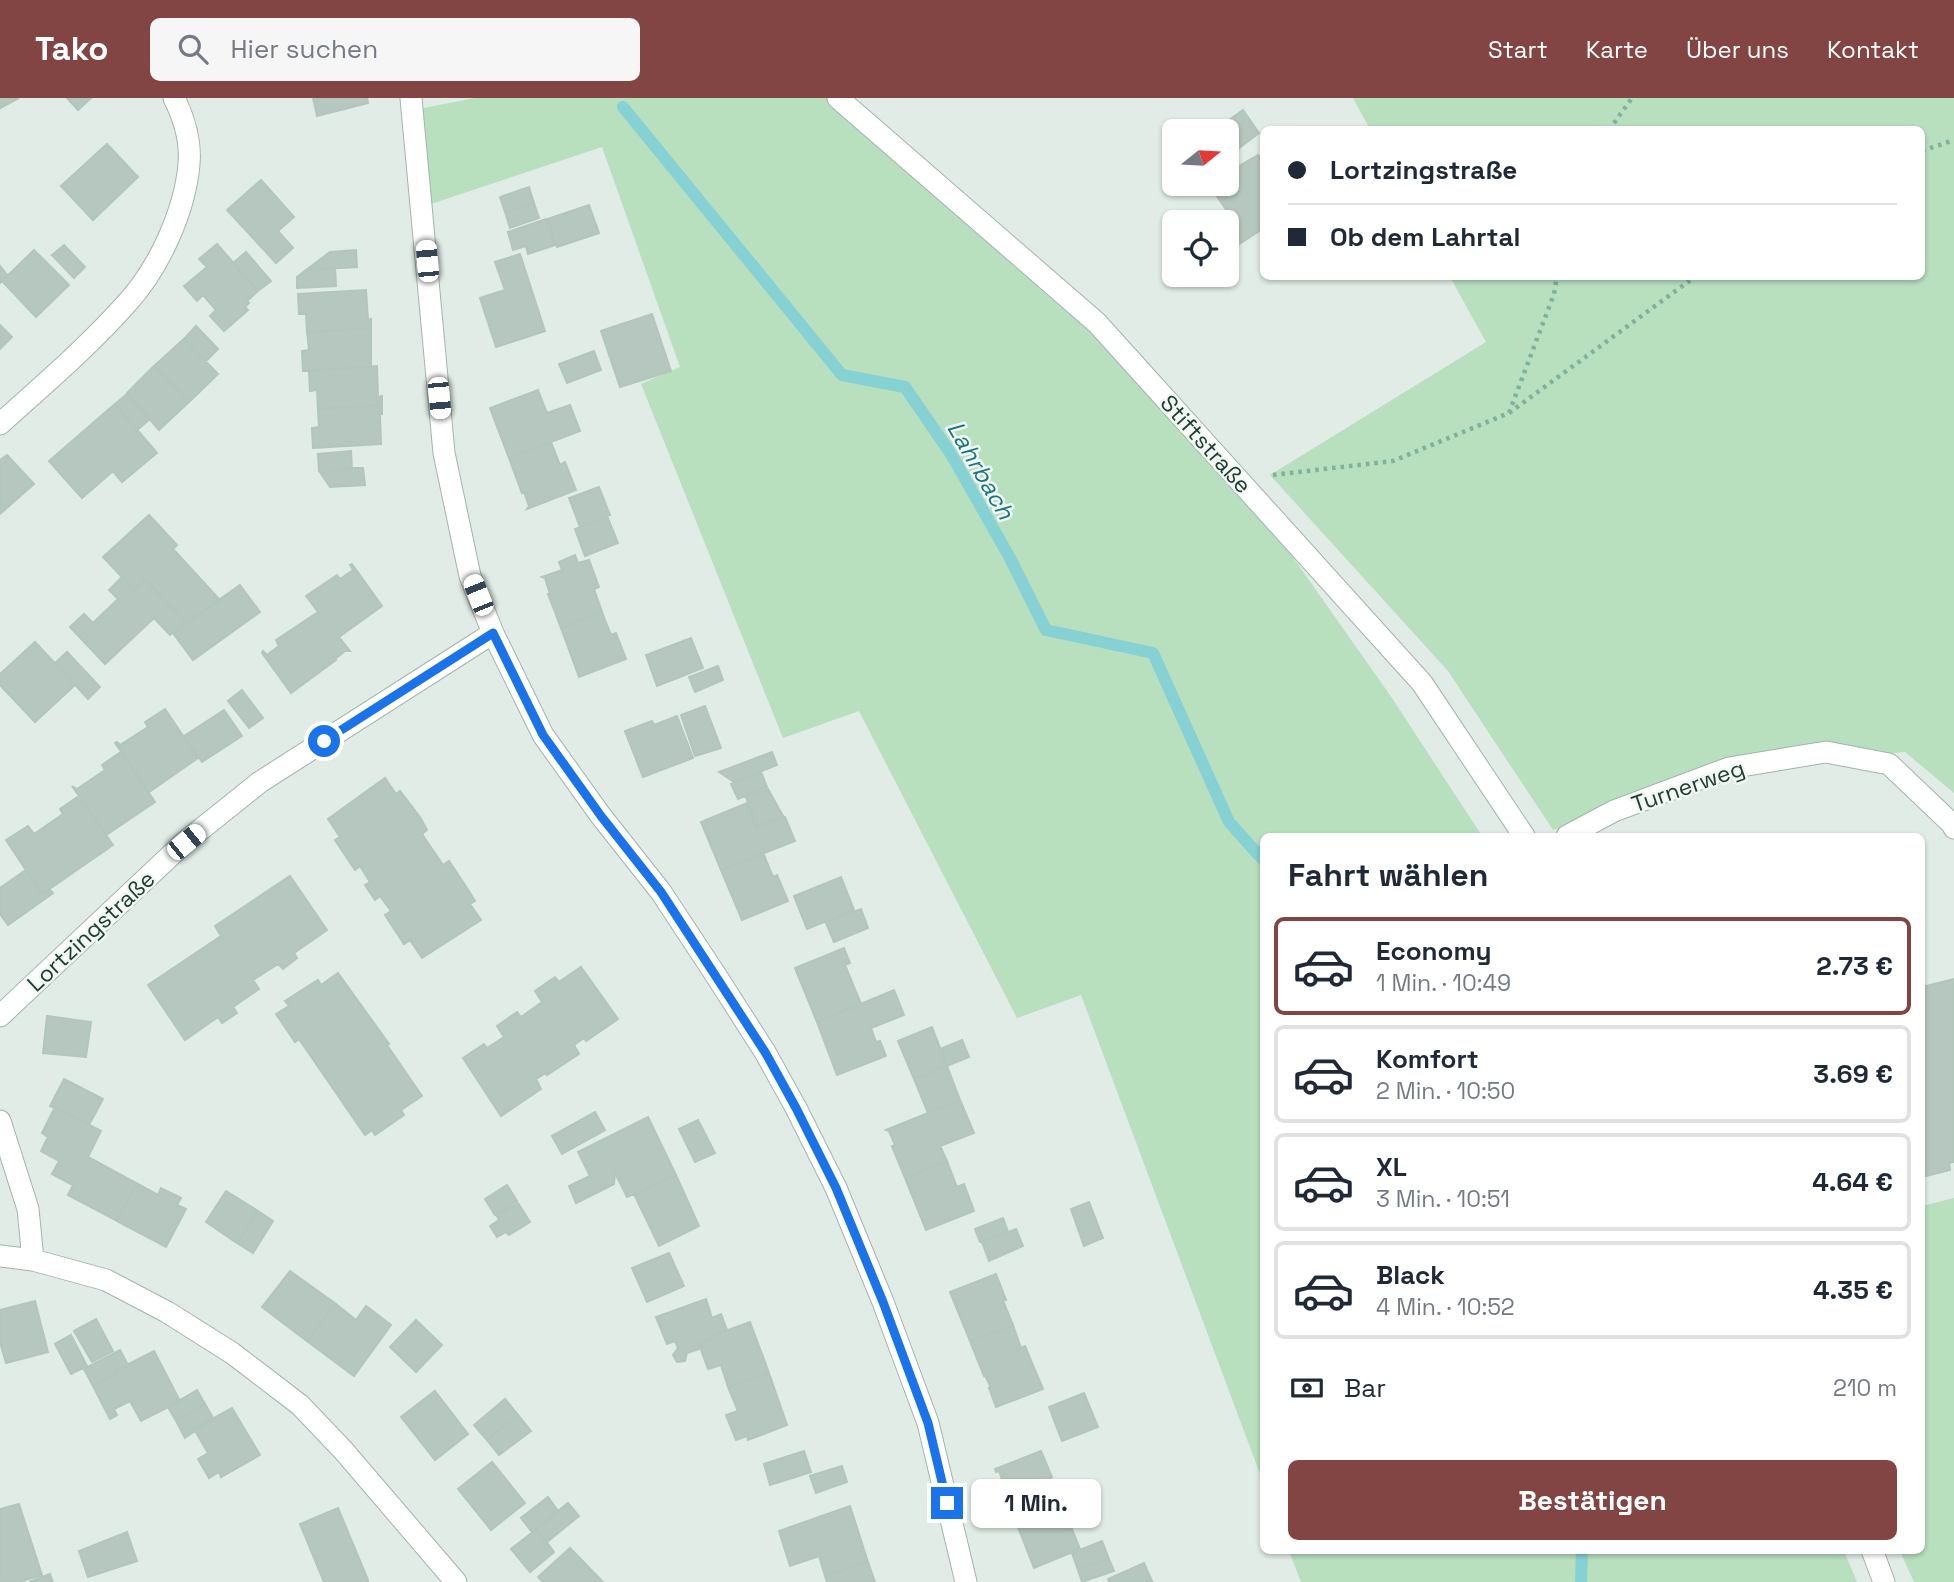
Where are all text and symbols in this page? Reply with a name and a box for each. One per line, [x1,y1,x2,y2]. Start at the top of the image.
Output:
search box [150,18,640,81]
text: Tako [35,28,108,70]
icon: search [174,30,212,68]
text: Hier suchen [230,32,378,66]
text: Start [1488,34,1548,65]
text: Karte [1586,34,1648,65]
text: Über uns [1686,34,1789,65]
text: Kontakt [1827,34,1919,65]
north arrow [1162,119,1239,196]
map controls [1162,119,1239,287]
text: Lortzingstraße [1330,153,1517,187]
button: locate [1162,210,1239,287]
text: Ob dem Lahrtal [1330,220,1520,254]
car [415,239,440,283]
car [427,376,452,420]
street label: Stiftstraße [1154,388,1258,500]
water label: Lahrbach [940,415,1022,526]
car [461,572,496,618]
route start [308,725,340,757]
street label: Turnerweg [1628,753,1748,819]
car [164,821,209,863]
text: Fahrt wählen [1288,855,1488,895]
street label: Lortzingstraße [21,864,161,998]
text: Economy [1376,934,1492,968]
icon: car [1292,935,1355,998]
text: 2.73 € [1816,949,1893,983]
text: 1 Min. · 10:49 [1376,968,1511,998]
text: Komfort [1376,1042,1479,1076]
icon: car [1292,1043,1355,1106]
text: 3.69 € [1813,1057,1893,1091]
text: 2 Min. · 10:50 [1376,1076,1515,1106]
text: XL [1376,1150,1407,1184]
icon: car [1292,1151,1355,1214]
text: 4.64 € [1812,1165,1893,1199]
text: 3 Min. · 10:51 [1376,1184,1510,1214]
text: Black [1376,1258,1445,1292]
icon: car [1292,1259,1355,1322]
text: 4.35 € [1813,1273,1893,1307]
text: 4 Min. · 10:52 [1376,1292,1515,1322]
icon: cash [1288,1369,1326,1407]
text: Bar [1344,1371,1386,1405]
text: 210 m [1833,1373,1897,1403]
button: Bestätigen [1288,1460,1897,1540]
callout: 1 Min. [972,1478,1101,1528]
route end [931,1487,963,1519]
text: 1 Min. [1004,1488,1068,1518]

